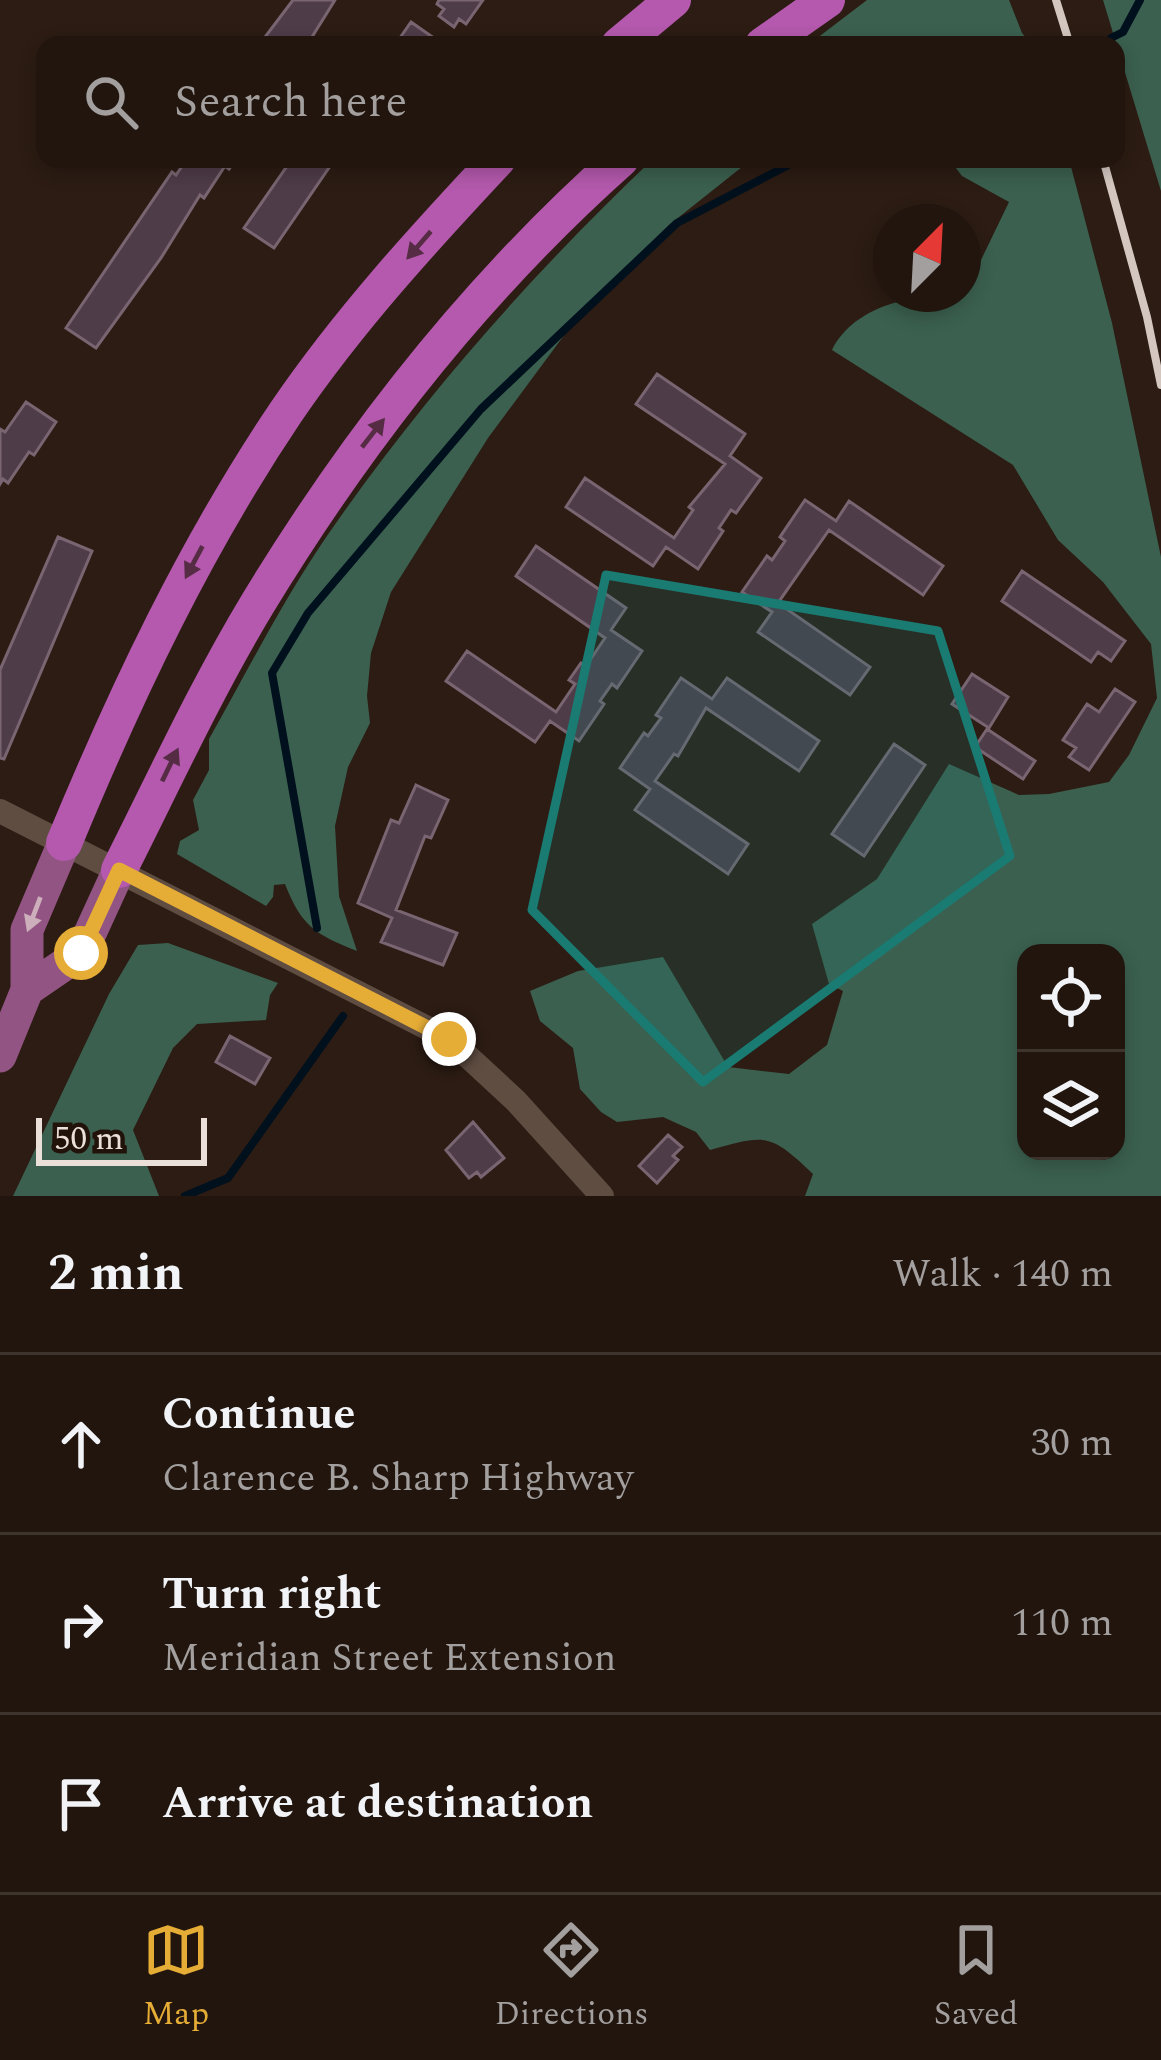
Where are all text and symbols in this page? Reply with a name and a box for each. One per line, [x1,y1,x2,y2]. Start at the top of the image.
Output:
search box [36,36,1125,168]
text: Search here [174,68,407,137]
icon: search [78,69,144,135]
north arrow [873,204,981,312]
one-way arrow [406,230,433,260]
one-way arrow [360,417,385,448]
one-way arrow [184,545,204,580]
one-way arrow [160,748,180,783]
one-way arrow [24,897,43,933]
route start [54,926,108,980]
map controls [1017,944,1125,1160]
button: locate [1017,944,1125,1052]
route end [422,1012,476,1066]
button: layers [1017,1052,1125,1160]
scale bar [36,1112,207,1165]
text: 50 m [54,1114,124,1164]
text: 2 min [48,1235,184,1313]
text: Walk · 140 m [892,1245,1113,1304]
text: Continue [162,1380,355,1449]
icon: ahead [48,1411,114,1477]
text: 30 m [1031,1414,1113,1473]
text: Clarence B. Sharp Highway [162,1449,634,1508]
text: Turn right [162,1560,381,1629]
icon: right [48,1591,114,1657]
text: 110 m [1011,1594,1113,1653]
text: Meridian Street Extension [162,1629,617,1688]
text: Arrive at destination [162,1769,593,1838]
icon: arrive [48,1771,114,1837]
tab: Map [143,1917,209,2039]
tab: Directions [494,1917,648,2039]
tab: Saved [934,1917,1018,2039]

